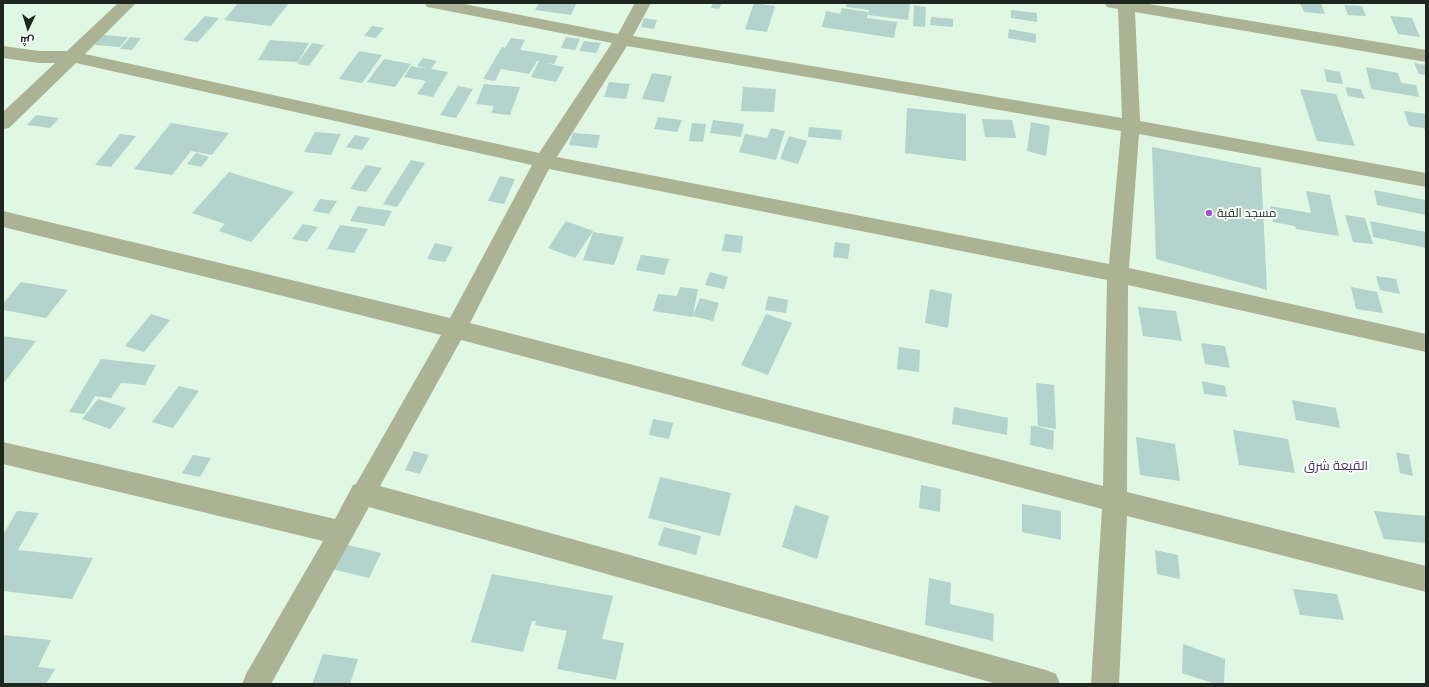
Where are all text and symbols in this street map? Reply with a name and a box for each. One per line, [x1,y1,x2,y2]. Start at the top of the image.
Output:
north arrow [8,8,48,48]
text: ش [20,33,35,47]
place label: مسجد القبة [1217,206,1276,220]
marker: مسجد القبة [1204,208,1214,218]
district label: القيعة شرق [1304,458,1368,474]

